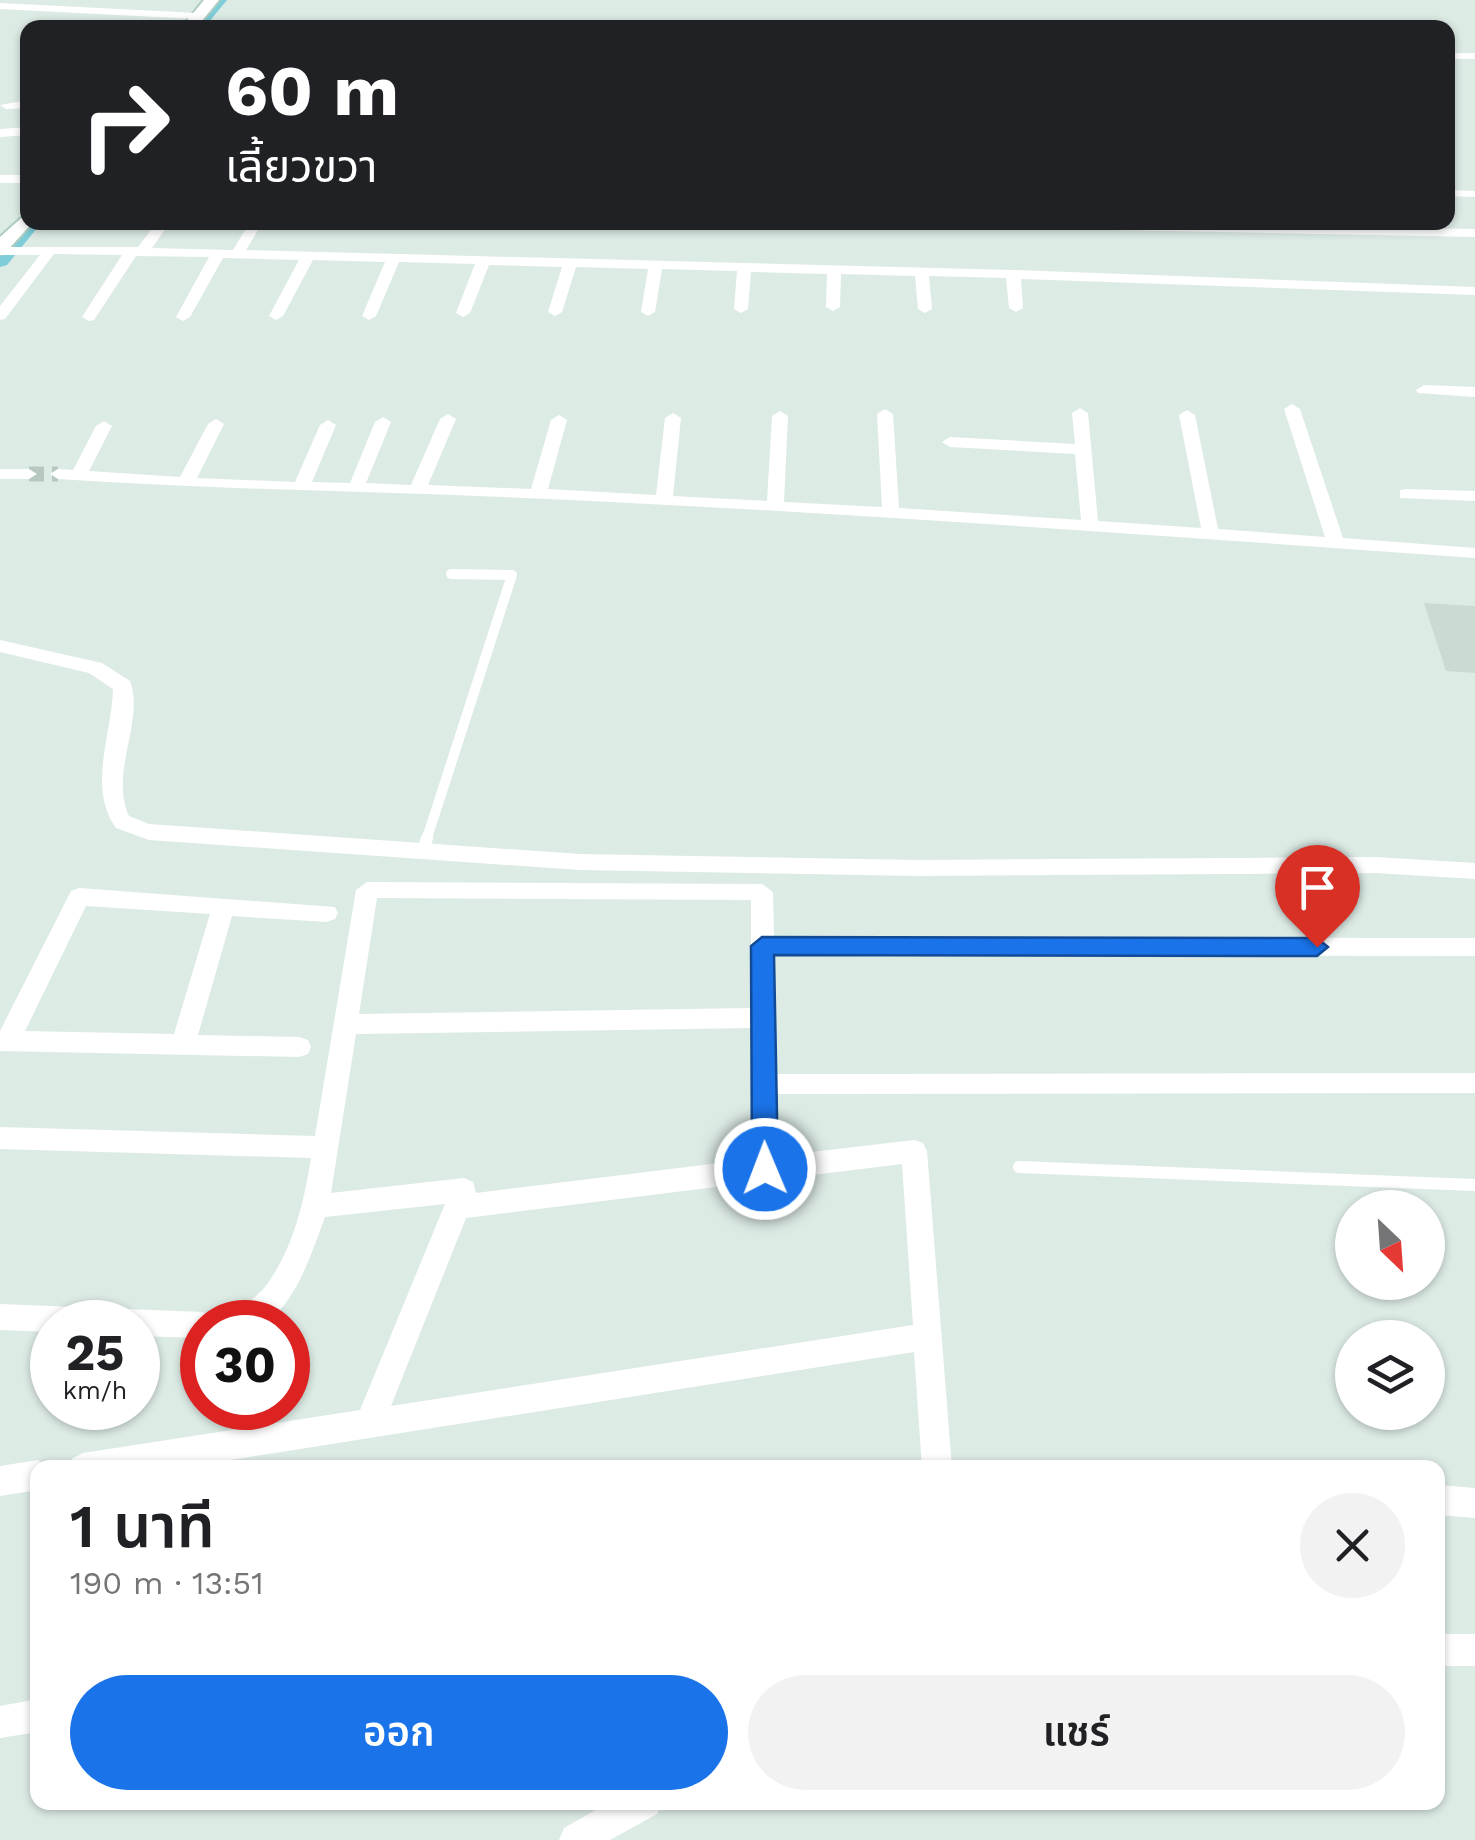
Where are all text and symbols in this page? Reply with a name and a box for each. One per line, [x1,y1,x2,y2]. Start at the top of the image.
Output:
text: 60 m [225,50,399,132]
icon: right [60,60,190,190]
text: เลี้ยวขวา [225,140,377,193]
pin [1275,845,1360,948]
icon: arrive [1290,860,1345,915]
position arrow [713,1117,817,1221]
north arrow [1335,1190,1445,1300]
map controls [1335,1190,1445,1430]
speed limit sign: 30 [180,1300,310,1430]
button: layers [1335,1320,1445,1430]
text: 25 [66,1323,124,1382]
text: km/h [63,1376,127,1405]
text: 1 นาที [70,1491,215,1562]
button: close [1300,1493,1405,1598]
text: 190 m · 13:51 [70,1564,264,1602]
button: ออก [70,1675,728,1790]
button: แชร์ [748,1675,1405,1790]

